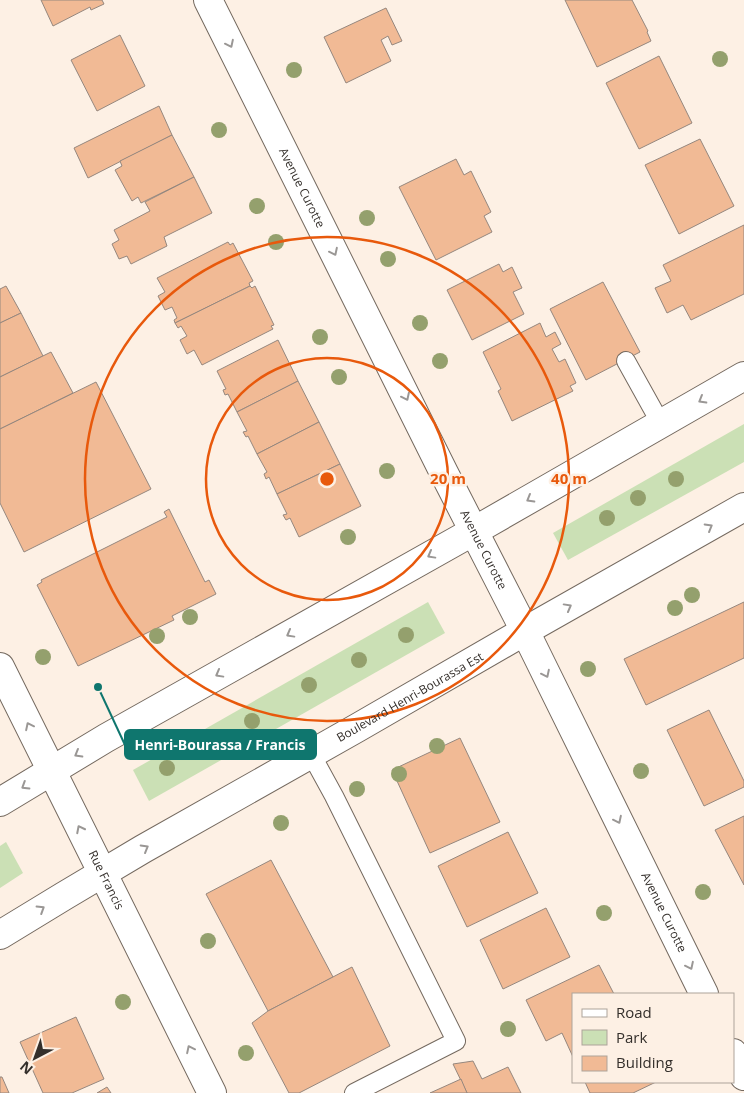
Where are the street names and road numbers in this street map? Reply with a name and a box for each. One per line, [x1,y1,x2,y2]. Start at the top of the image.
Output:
street label: Avenue Curotte [275,145,329,231]
street label: Avenue Curotte [456,507,511,593]
street label: Boulevard Henri-Bourassa Est [333,648,486,746]
street label: Rue Francis [85,847,129,913]
street label: Avenue Curotte [637,869,691,955]

